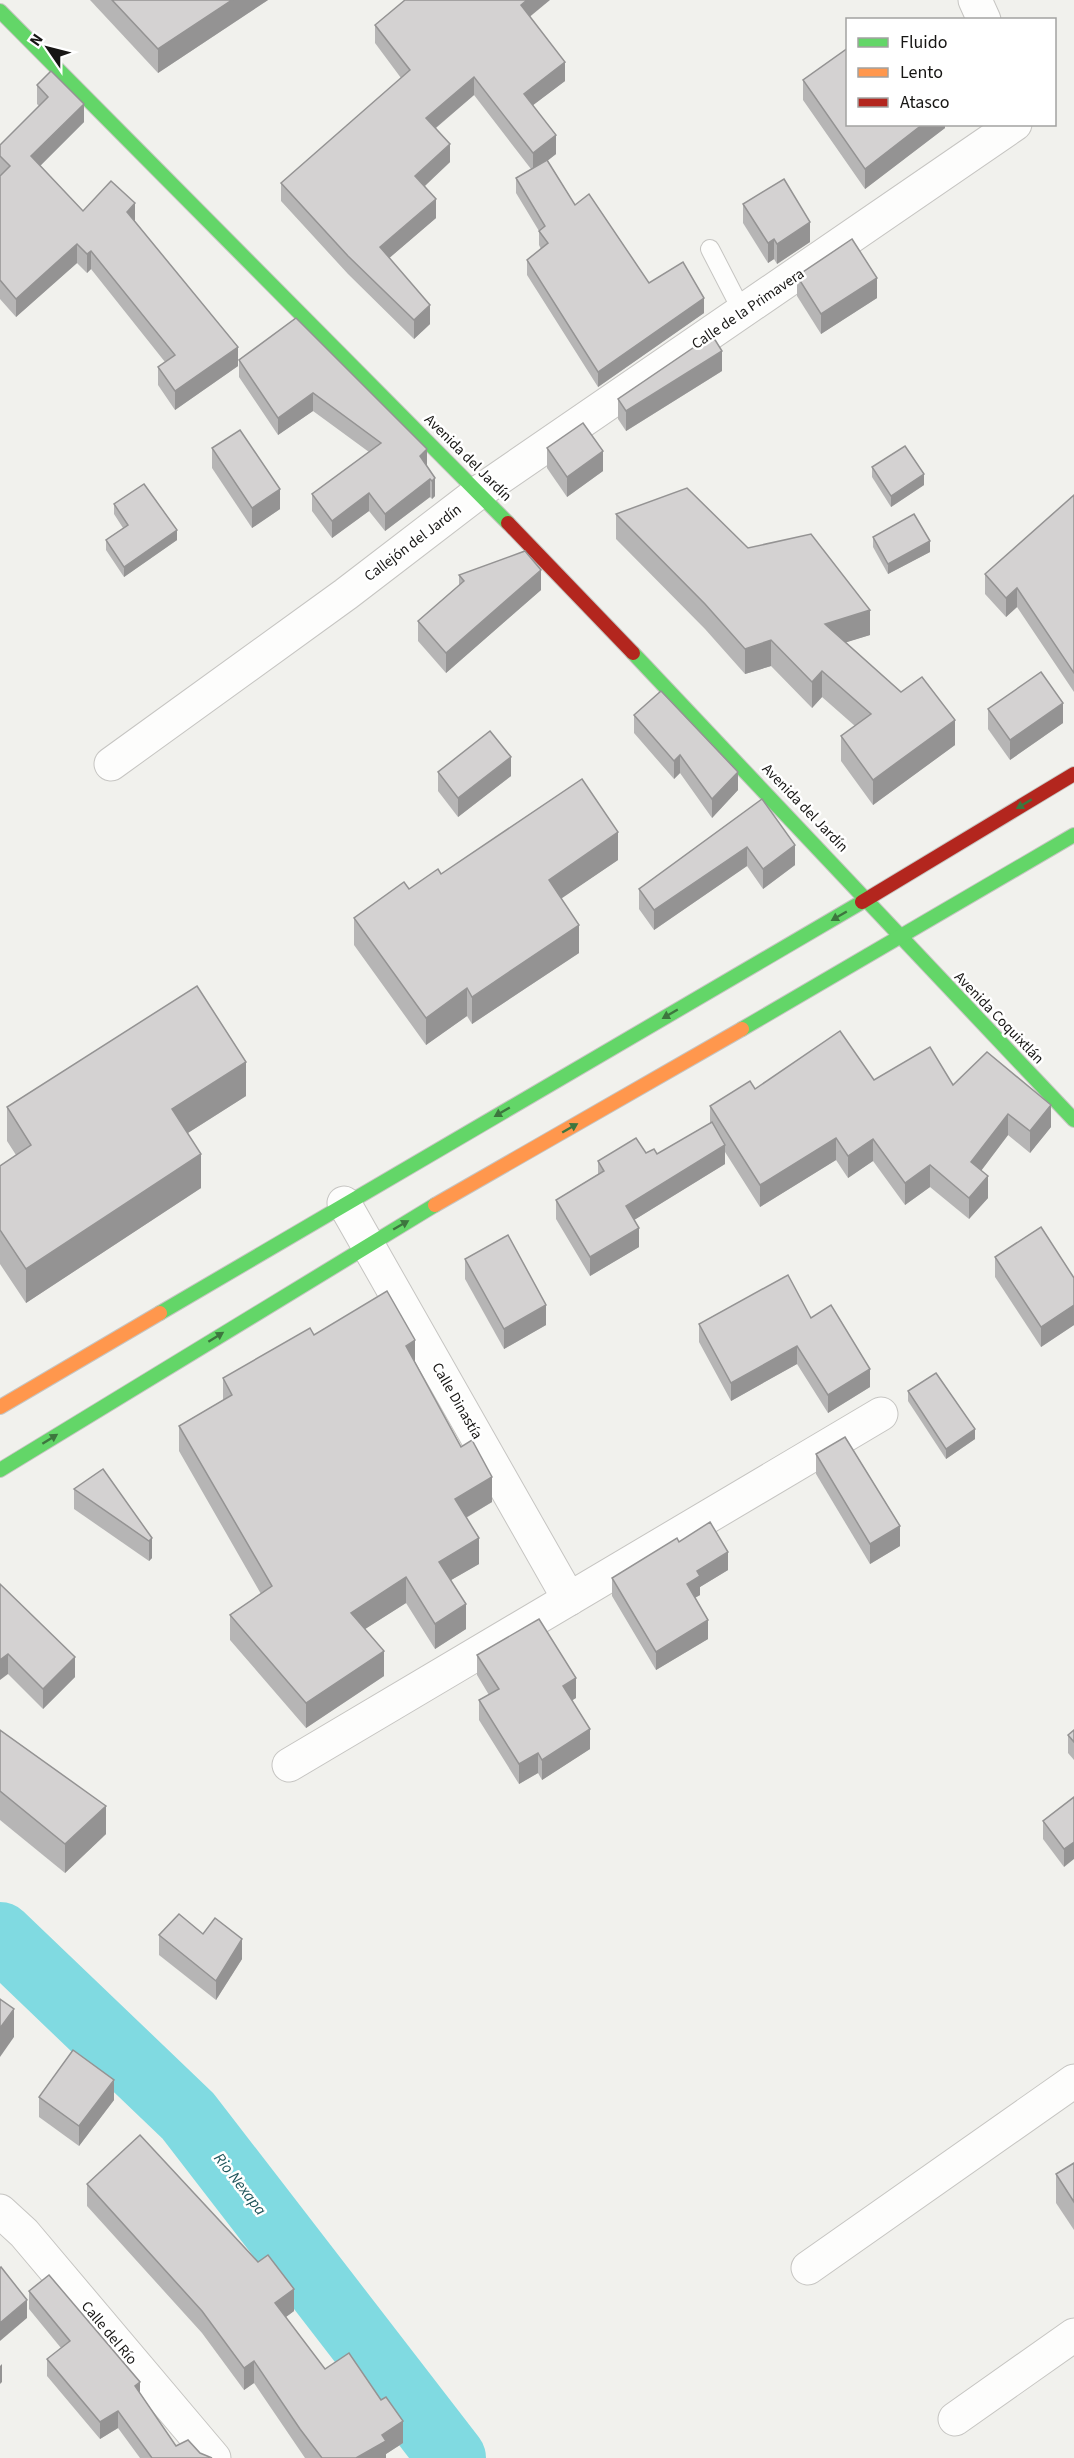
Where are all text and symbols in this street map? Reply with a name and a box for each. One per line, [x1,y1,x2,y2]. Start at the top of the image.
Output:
north arrow [18,18,78,78]
legend [846,18,1056,126]
text: N [24,29,49,51]
text: Fluido [900,30,947,55]
text: Lento [900,60,943,85]
text: Atasco [900,90,949,115]
street label: Calle de la Primavera [688,264,808,354]
street label: Avenida del Jardín [420,410,516,506]
street label: Callejón del Jardín [360,499,466,587]
street label: Avenida del Jardín [757,759,853,857]
one-way arrow [1016,799,1032,810]
one-way arrow [831,910,847,921]
street label: Avenida Coquixtlán [949,967,1049,1069]
one-way arrow [662,1008,678,1019]
one-way arrow [494,1106,510,1117]
one-way arrow [562,1123,579,1133]
one-way arrow [393,1220,410,1230]
one-way arrow [208,1332,224,1343]
street label: Calle Dinastía [427,1359,487,1443]
one-way arrow [42,1434,58,1445]
water label: Rio Nexapa [209,2148,272,2220]
street label: Calle del Río [76,2297,142,2369]

